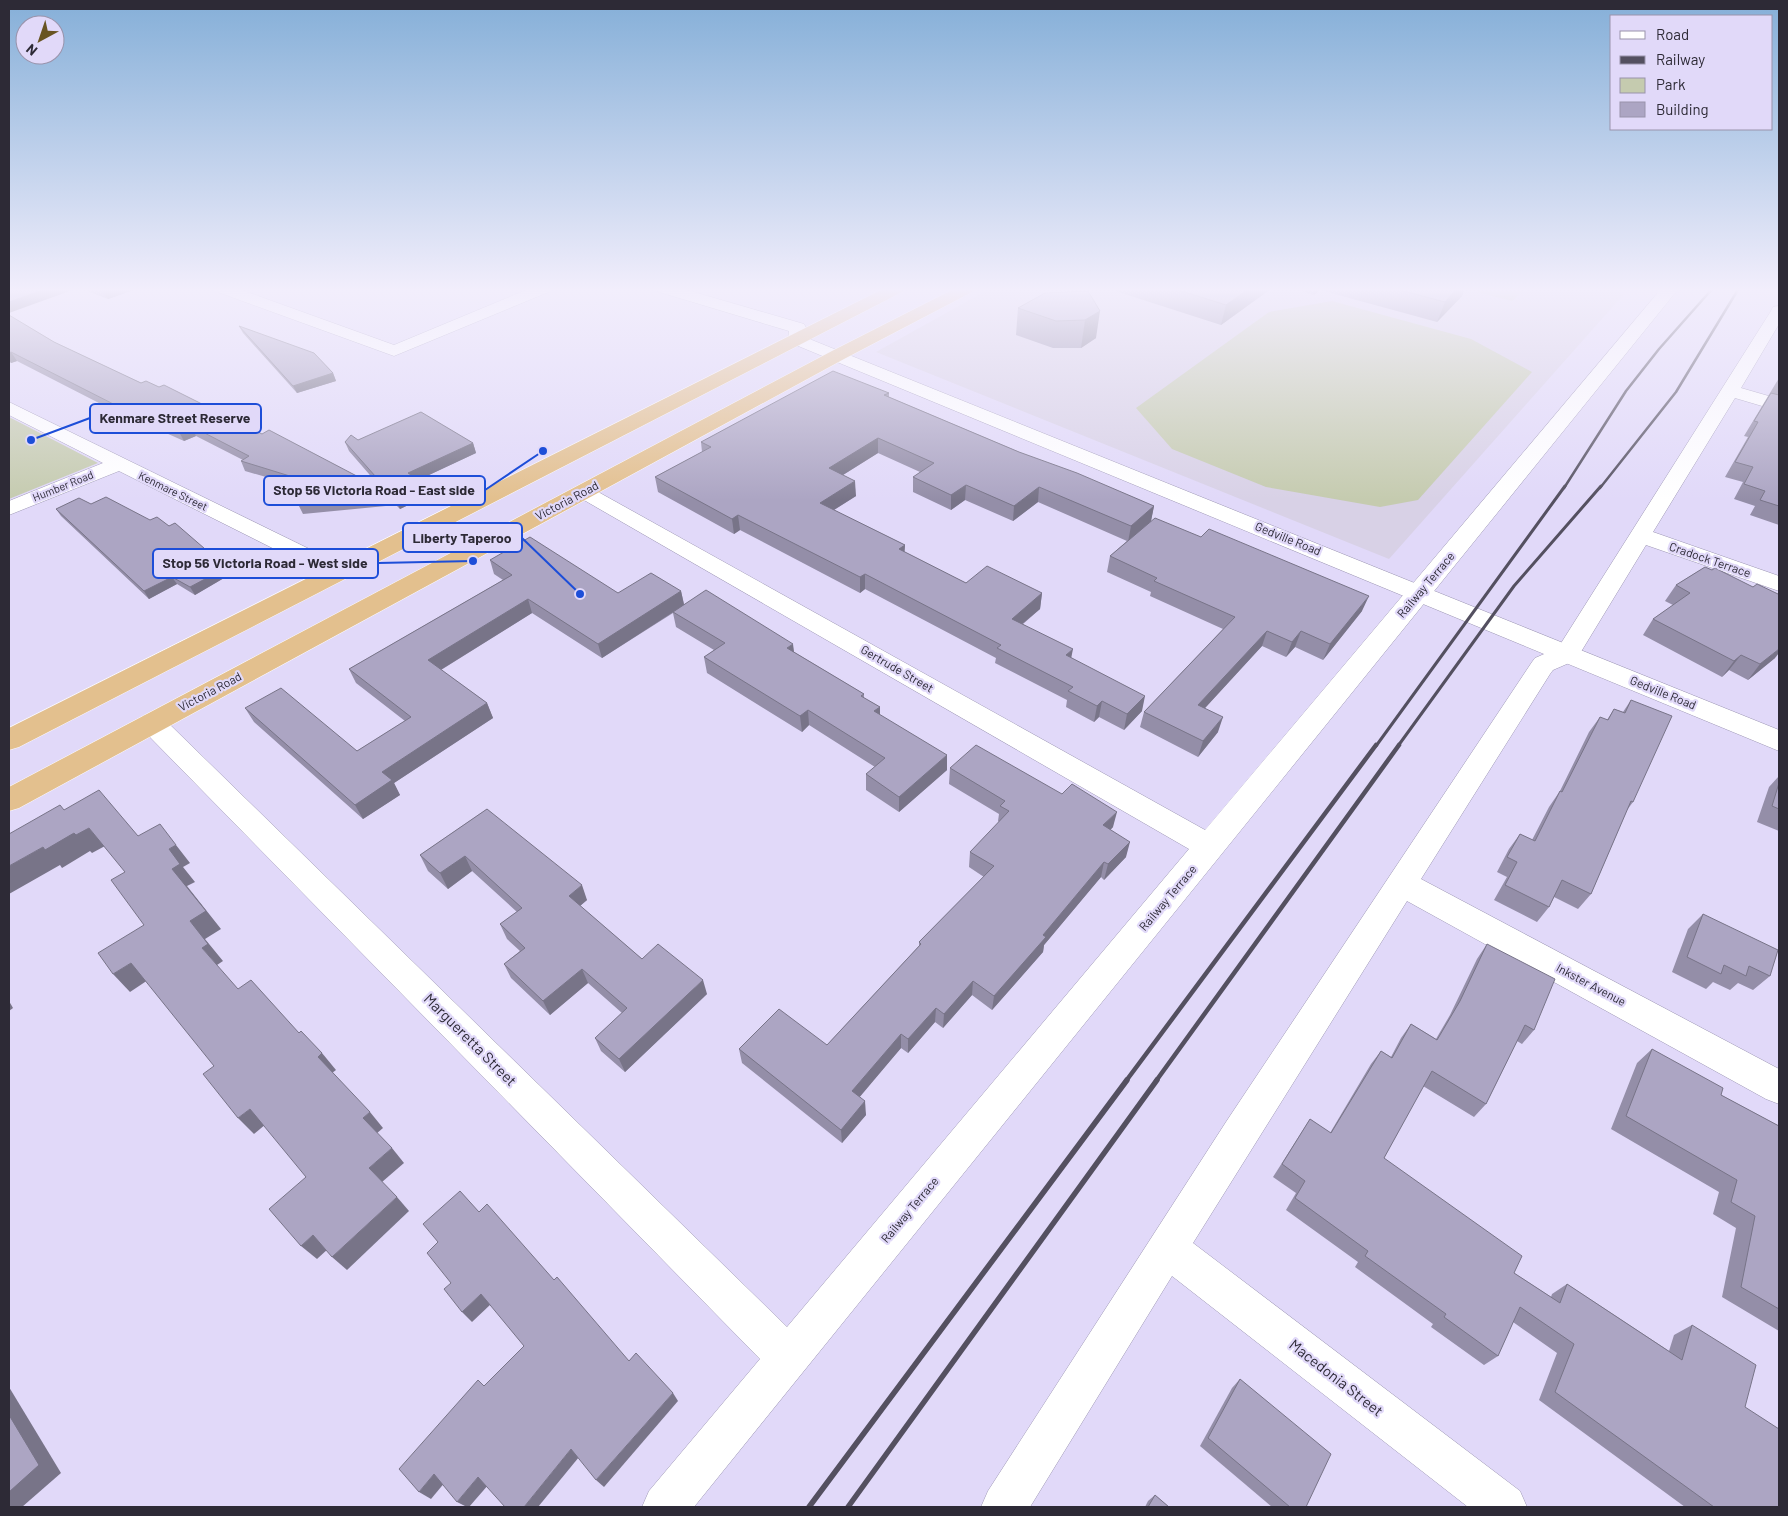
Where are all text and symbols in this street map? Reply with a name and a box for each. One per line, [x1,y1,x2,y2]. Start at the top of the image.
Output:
north arrow [15,15,65,65]
legend [1610,15,1773,130]
text: Road [1656,25,1689,43]
text: N [22,41,40,60]
text: Railway [1656,50,1705,68]
text: Park [1656,75,1686,93]
text: Building [1656,100,1709,118]
callout: Kenmare Street Reserve [90,404,261,433]
text: Kenmare Street Reserve [99,409,251,426]
street label: Humber Road [30,467,95,504]
street label: Kenmare Street [137,468,210,513]
callout: Stop 56 Victoria Road - East side [264,476,485,505]
street label: Victoria Road [533,478,601,523]
text: Stop 56 Victoria Road - East side [273,481,475,498]
street label: Gedville Road [1253,518,1323,558]
callout: Liberty Taperoo [403,523,522,552]
text: Liberty Taperoo [412,529,512,546]
street label: Cradock Terrace [1668,539,1753,580]
callout: Stop 56 Victoria Road - West side [153,549,378,578]
street label: Railway Terrace [1394,549,1457,620]
text: Stop 56 Victoria Road - West side [162,554,368,571]
street label: Gertrude Street [859,642,936,695]
street label: Victoria Road [176,669,244,714]
street label: Gedville Road [1628,672,1698,712]
street label: Railway Terrace [1136,862,1199,933]
street label: Inkster Avenue [1554,960,1629,1008]
street label: Margueretta Street [421,989,521,1089]
street label: Railway Terrace [878,1174,941,1245]
street label: Macedonia Street [1286,1335,1387,1419]

